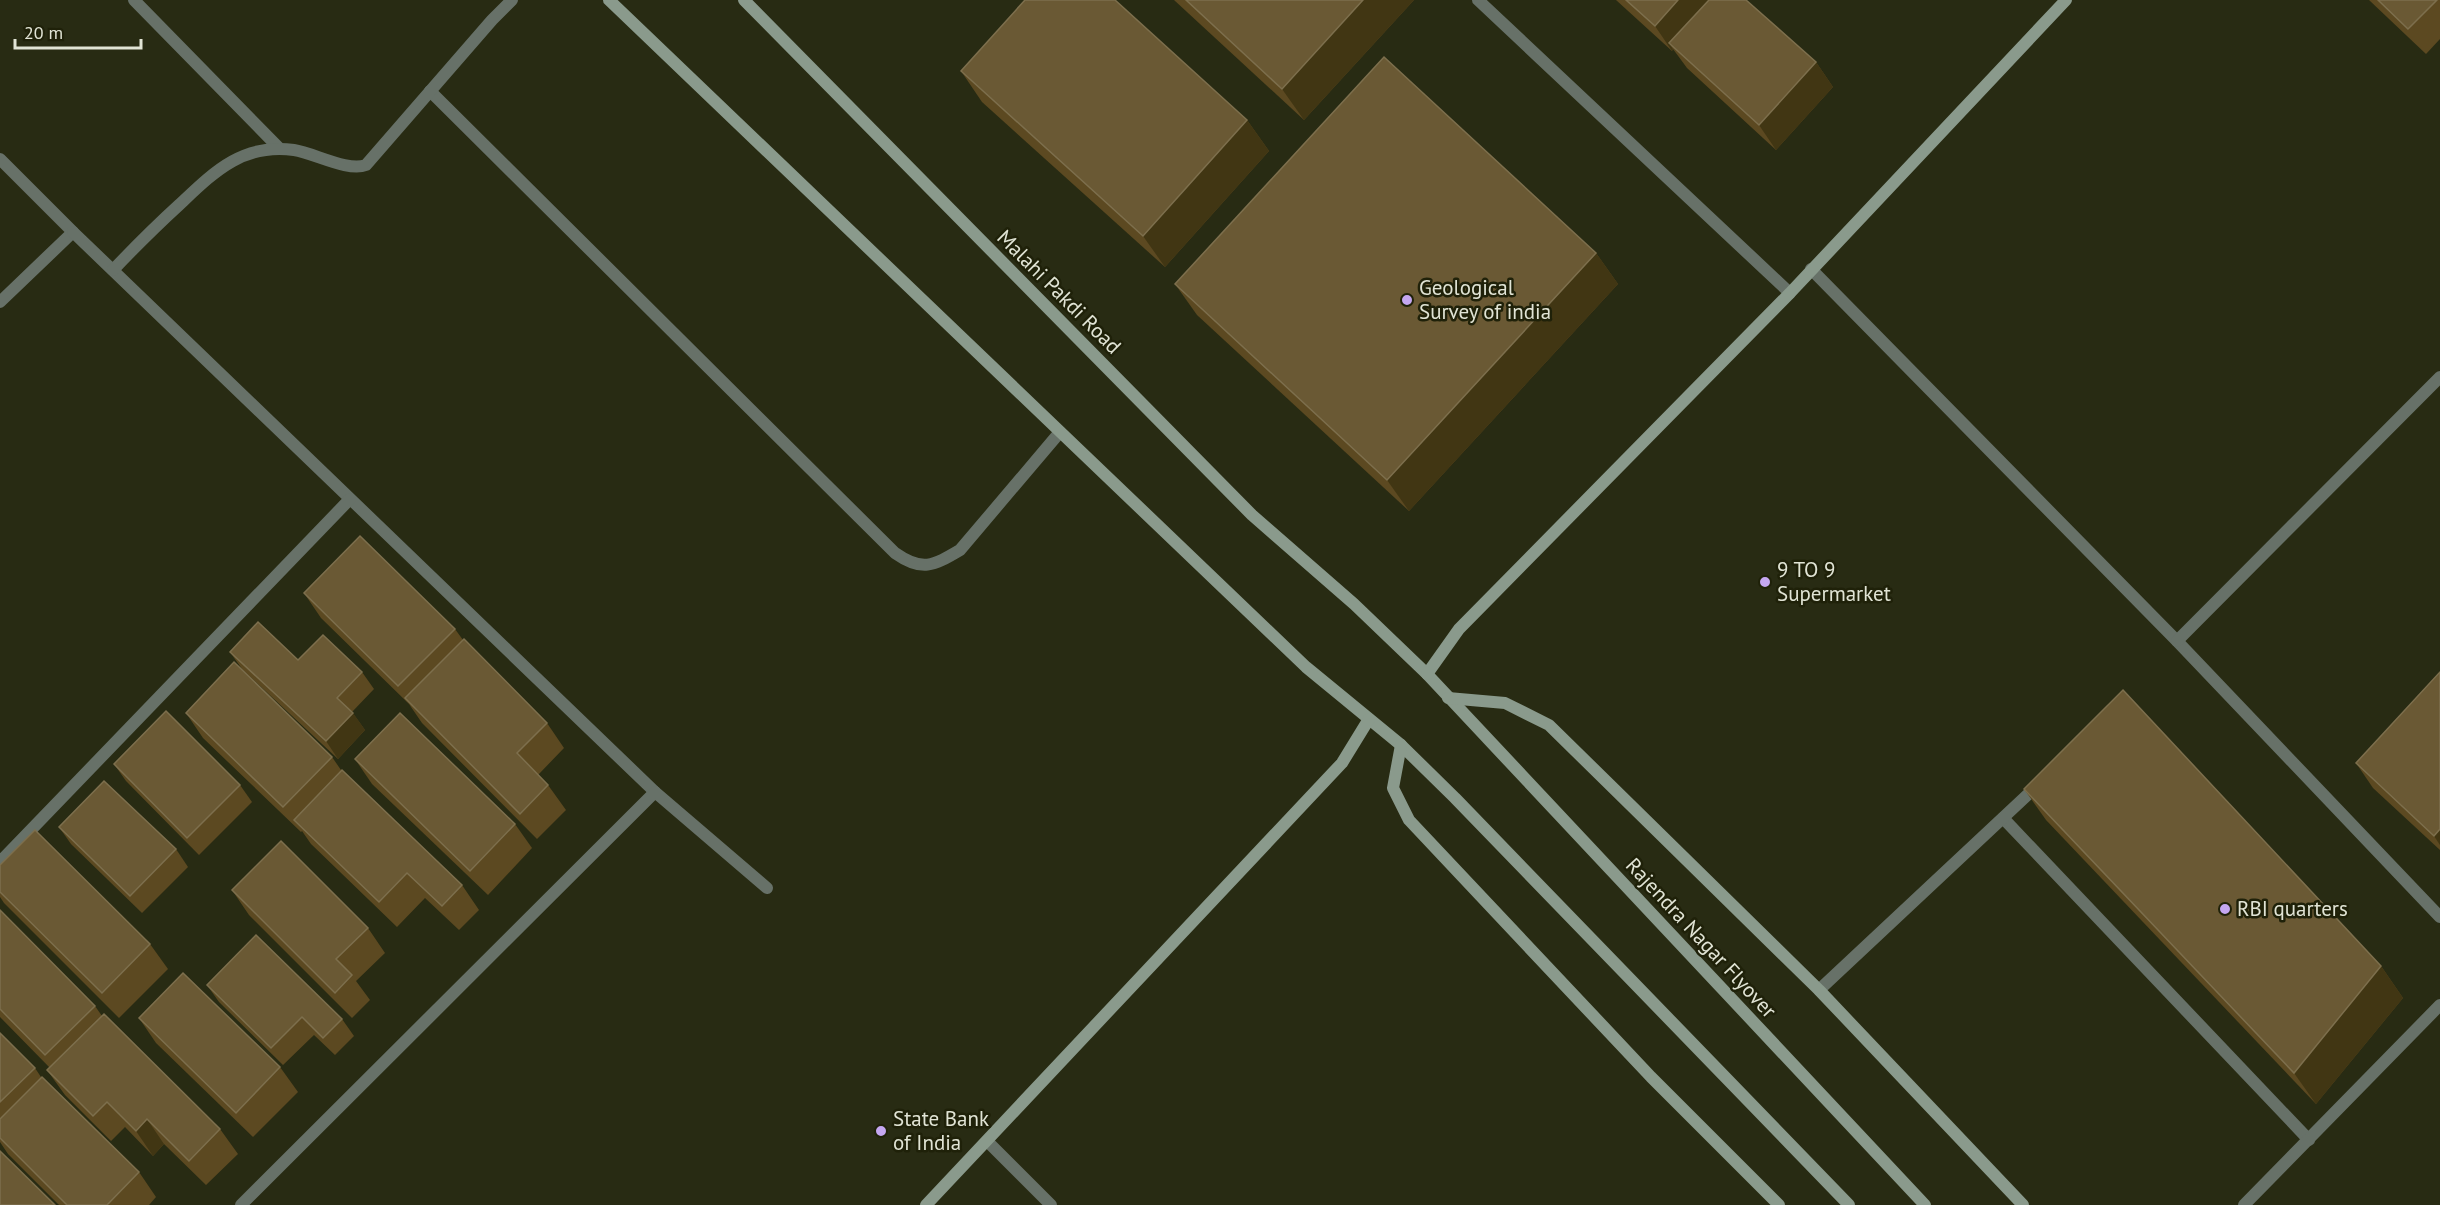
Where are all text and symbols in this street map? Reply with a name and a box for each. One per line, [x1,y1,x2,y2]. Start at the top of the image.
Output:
scale bar [15,12,141,50]
text: 20 m [24,21,63,44]
street label: Malahi Pakdi Road [992,224,1127,359]
place label: Geological Survey of india [1419,274,1551,325]
marker: Geological Survey of india [1400,293,1414,307]
place label: 9 TO 9 Supermarket [1777,556,1891,607]
marker: 9 TO 9 Supermarket [1758,575,1772,589]
street label: Rajendra Nagar Flyover [1620,852,1783,1023]
place label: RBI quarters [2237,895,2348,922]
marker: RBI quarters [2218,902,2232,916]
place label: State Bank of India [893,1105,989,1156]
marker: State Bank of India [874,1124,888,1138]

